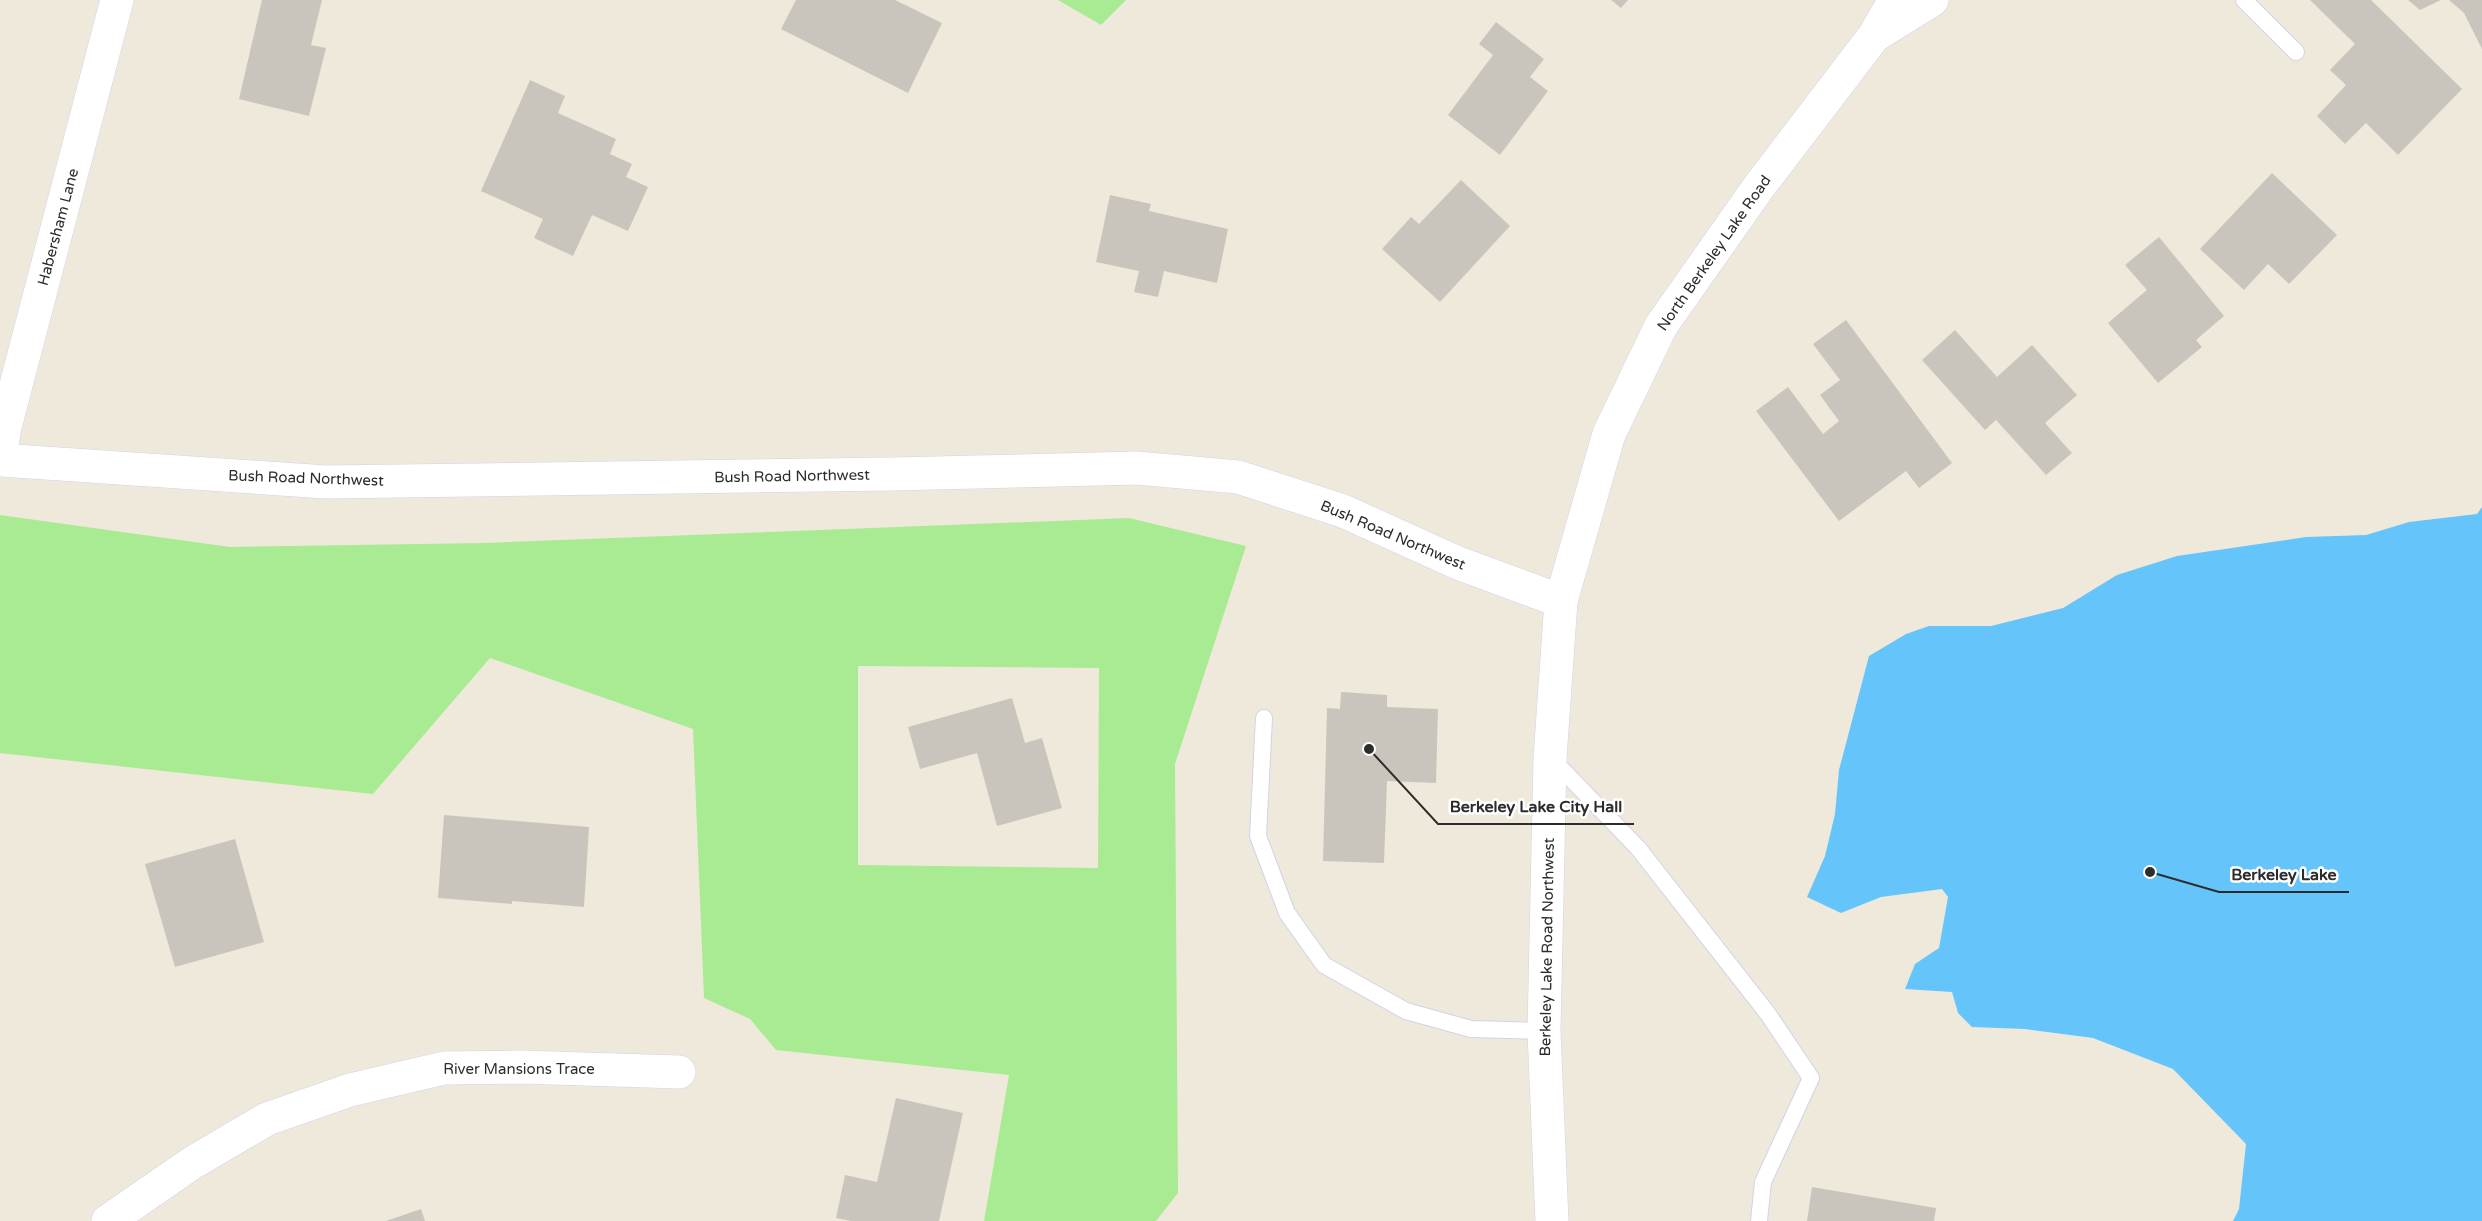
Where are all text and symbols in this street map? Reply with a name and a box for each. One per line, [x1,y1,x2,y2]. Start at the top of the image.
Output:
street label: Habersham Lane [34,166,82,288]
street label: North Berkeley Lake Road [1653,172,1775,334]
street label: Bush Road Northwest [228,466,384,490]
street label: Bush Road Northwest [714,466,870,486]
street label: Bush Road Northwest [1318,496,1468,574]
callout: Berkeley Lake City Hall [1438,790,1634,824]
text: Berkeley Lake City Hall [1450,797,1622,817]
street label: Berkeley Lake Road Northwest [1536,837,1558,1057]
callout: Berkeley Lake [2219,858,2349,892]
text: Berkeley Lake [2231,865,2337,885]
street label: River Mansions Trace [443,1060,595,1078]

